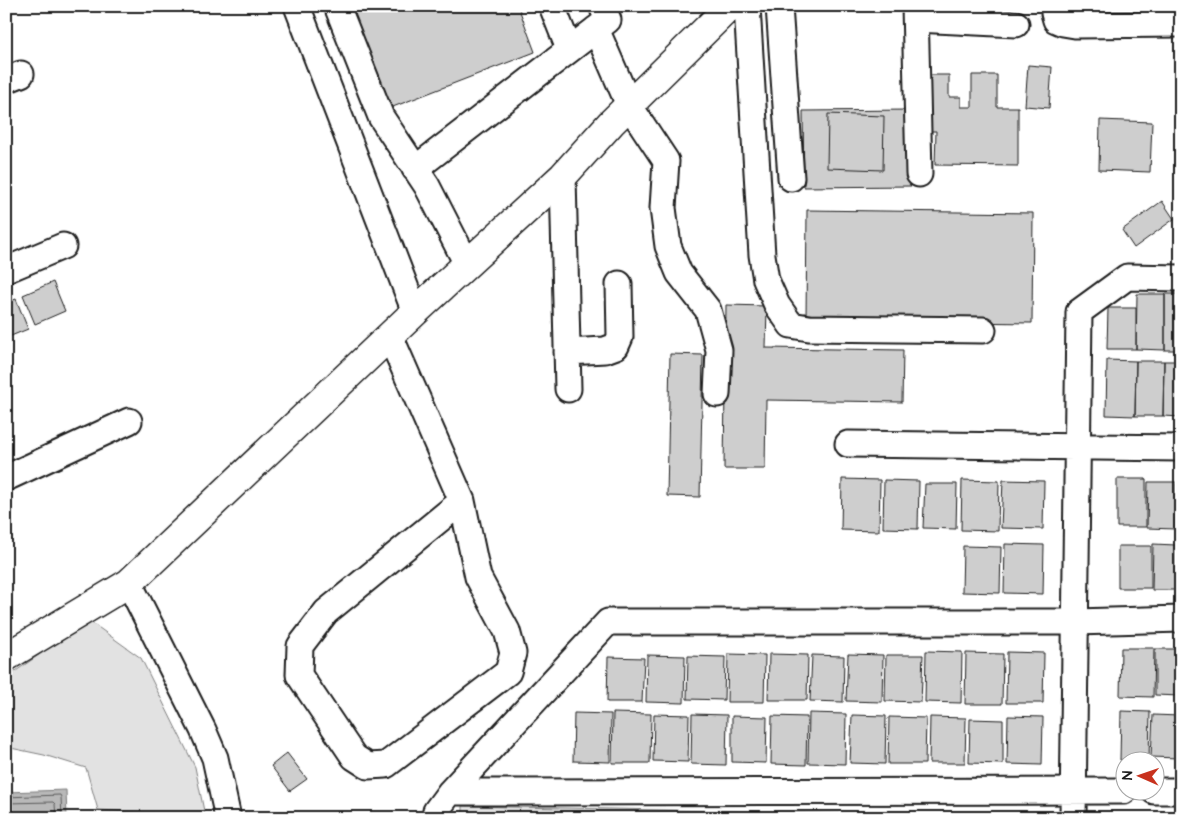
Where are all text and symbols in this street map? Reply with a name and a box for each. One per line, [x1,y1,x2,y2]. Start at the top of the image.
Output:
north arrow [1114,752,1164,802]
text: N [1118,771,1138,780]

